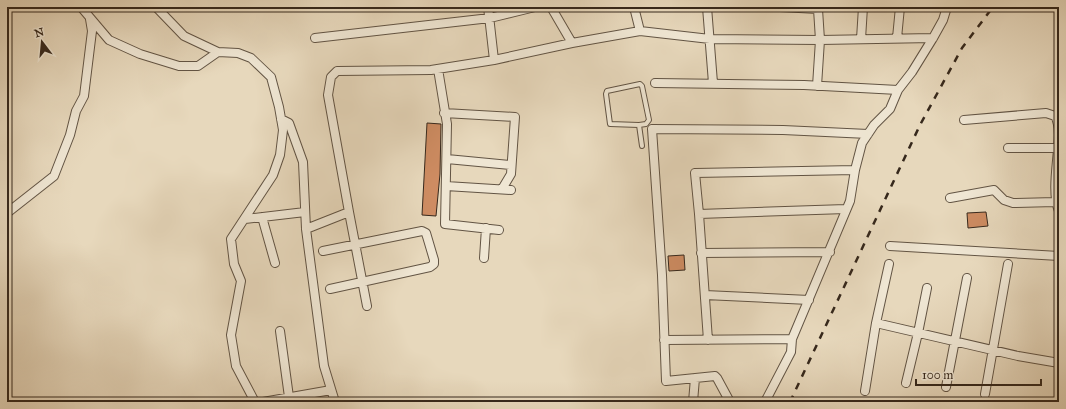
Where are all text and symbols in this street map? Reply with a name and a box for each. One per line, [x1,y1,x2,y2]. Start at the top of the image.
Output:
north arrow [22,22,62,62]
text: N [33,25,46,40]
scale bar [916,361,1041,387]
text: 100 m [922,368,953,382]

